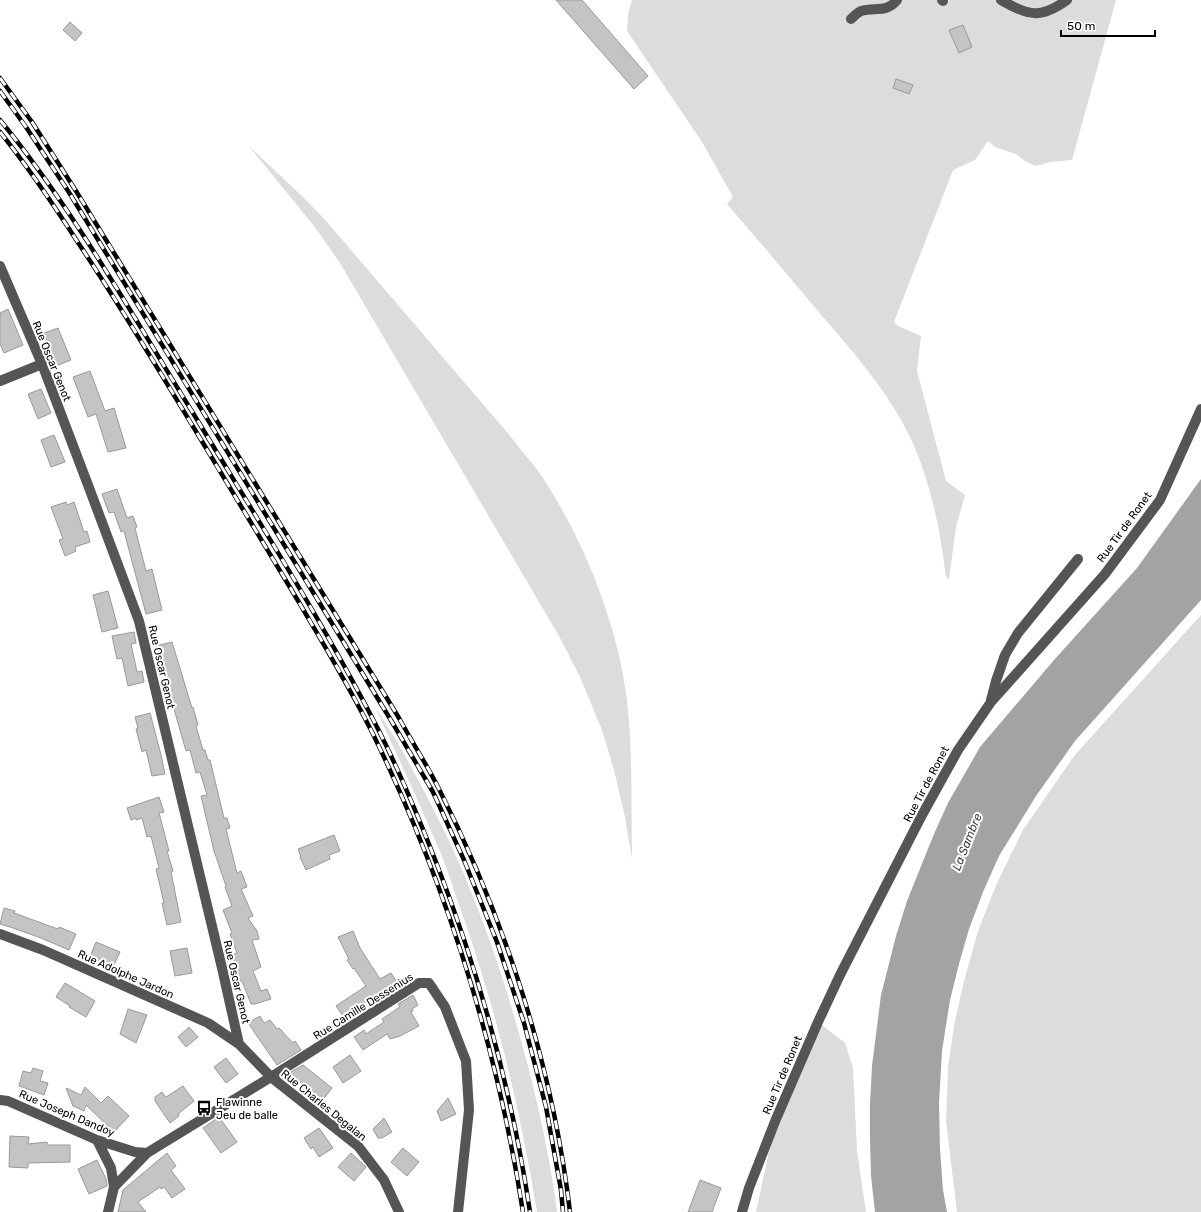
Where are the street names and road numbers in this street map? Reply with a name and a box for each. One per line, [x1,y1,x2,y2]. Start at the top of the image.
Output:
street label: Rue Oscar Genot [30,319,74,404]
street label: Rue Tir de Ronet [1094,489,1155,565]
street label: Rue Oscar Genot [146,624,178,711]
street label: Rue Tir de Ronet [901,743,952,824]
street label: Rue Oscar Genot [221,939,253,1026]
street label: Rue Adolphe Jardon [76,947,176,1002]
street label: Rue Camille Dessenius [311,970,416,1043]
street label: Rue Tir de Ronet [760,1033,805,1116]
street label: Rue Charles Degalan [278,1067,369,1144]
street label: Rue Joseph Dandoy [17,1087,117,1140]

